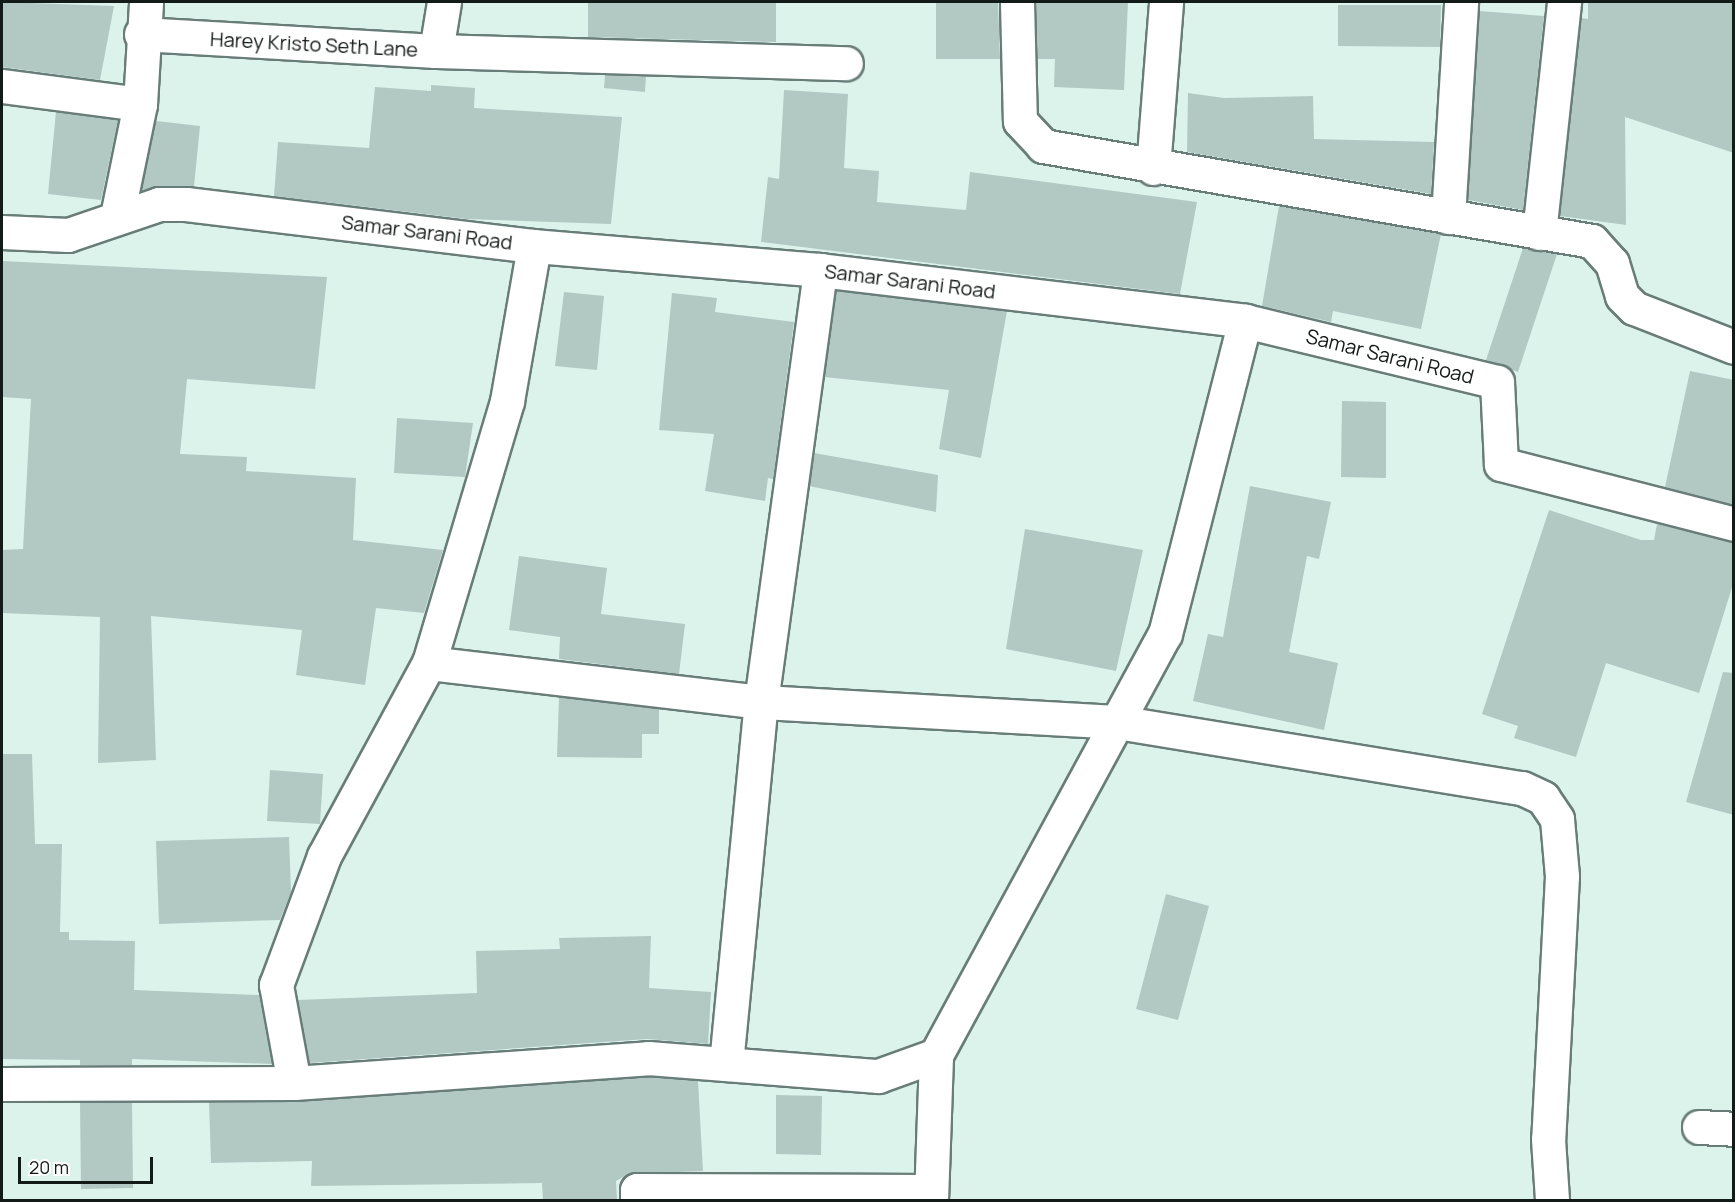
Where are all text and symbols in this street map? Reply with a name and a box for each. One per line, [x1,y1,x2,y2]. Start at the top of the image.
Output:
street label: Harey Kristo Seth Lane [209,27,419,61]
street label: Samar Sarani Road [340,210,514,254]
street label: Samar Sarani Road [823,259,997,303]
street label: Samar Sarani Road [1304,324,1476,388]
scale bar [21,1145,156,1183]
text: 20 m [29,1155,69,1179]

